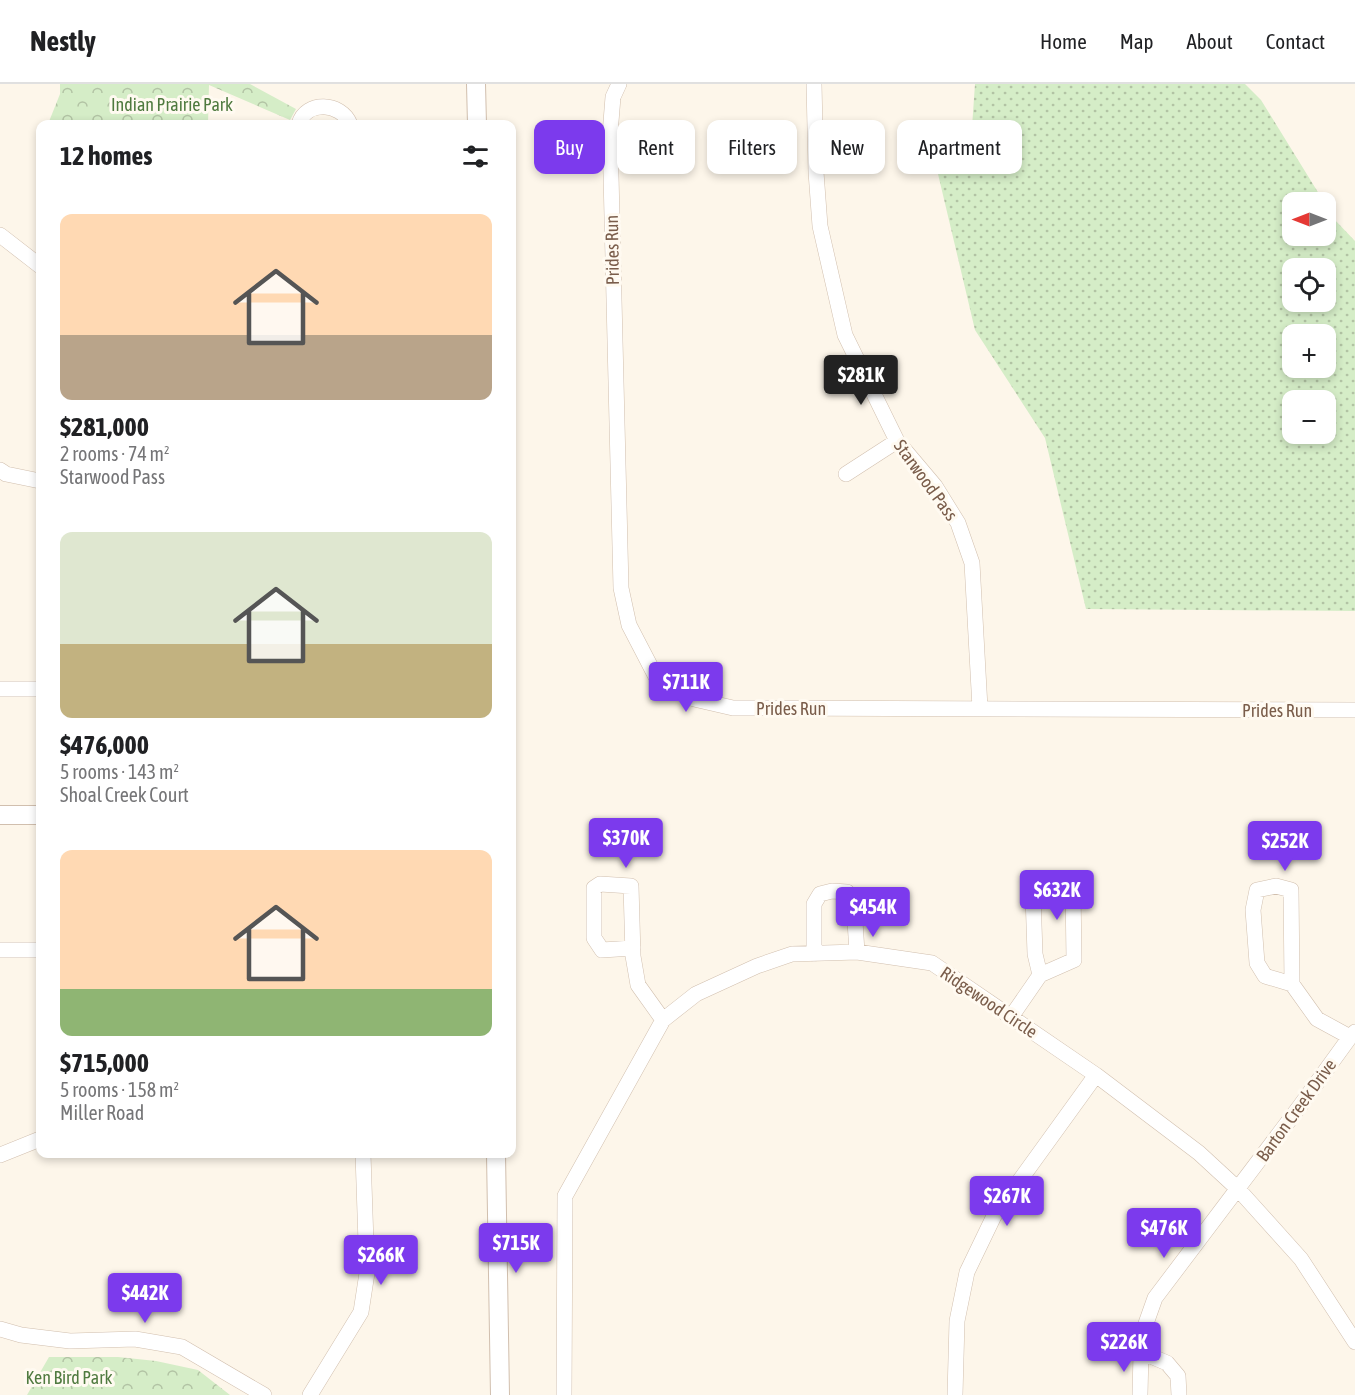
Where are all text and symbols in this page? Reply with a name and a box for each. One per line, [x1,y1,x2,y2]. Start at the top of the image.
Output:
text: Nestly [30,25,96,57]
text: Home [1040,29,1087,53]
text: Map [1120,29,1154,53]
text: About [1187,29,1233,53]
text: Contact [1266,29,1325,53]
park label: Indian Prairie Park [111,94,233,115]
chip: Buy [534,120,605,174]
chip: Rent [617,120,695,174]
chip: Filters [707,120,797,174]
chip: New [809,120,885,174]
chip: Apartment [897,120,1022,174]
icon: filters [459,140,492,173]
text: 12 homes [60,141,153,171]
north arrow [1282,192,1336,246]
map controls [1282,192,1336,444]
street label: Prides Run [601,215,623,285]
icon: home [222,253,330,361]
button: locate [1282,258,1336,312]
button: + [1282,324,1336,378]
pin: $281K [819,355,903,406]
text: $281K [838,363,884,386]
button: − [1282,390,1336,444]
text: $281,000 [60,412,149,442]
street label: Starwood Pass [890,436,962,524]
text: 2 rooms · 74 m² [60,442,170,465]
text: Starwood Pass [60,465,165,488]
icon: home [222,571,330,679]
pin: $711K [644,662,728,713]
text: $711K [663,670,709,693]
street label: Prides Run [756,698,826,719]
street label: Prides Run [1242,700,1312,721]
text: $476,000 [60,730,149,760]
text: 5 rooms · 143 m² [60,760,179,783]
text: Shoal Creek Court [60,783,189,806]
pin: $370K [584,818,668,869]
pin: $252K [1243,821,1327,872]
text: $370K [603,826,649,849]
text: $252K [1262,829,1308,852]
pin: $632K [1015,870,1099,921]
text: $632K [1034,878,1080,901]
pin: $454K [831,887,915,938]
icon: home [222,889,330,997]
text: $454K [850,895,896,918]
street label: Ridgewood Circle [936,962,1042,1042]
text: $715,000 [60,1048,149,1078]
street label: Barton Creek Drive [1252,1055,1340,1165]
text: 5 rooms · 158 m² [60,1078,179,1101]
text: Miller Road [60,1101,144,1124]
pin: $267K [965,1176,1049,1227]
text: $267K [984,1184,1030,1207]
pin: $476K [1122,1208,1206,1259]
text: $476K [1141,1216,1187,1239]
pin: $715K [474,1223,558,1274]
text: $715K [493,1231,539,1254]
pin: $266K [339,1235,423,1286]
text: $266K [358,1243,404,1266]
pin: $442K [103,1273,187,1324]
text: $442K [122,1281,168,1304]
pin: $226K [1082,1322,1166,1373]
text: $226K [1101,1330,1147,1353]
park label: Ken Bird Park [26,1367,113,1388]

